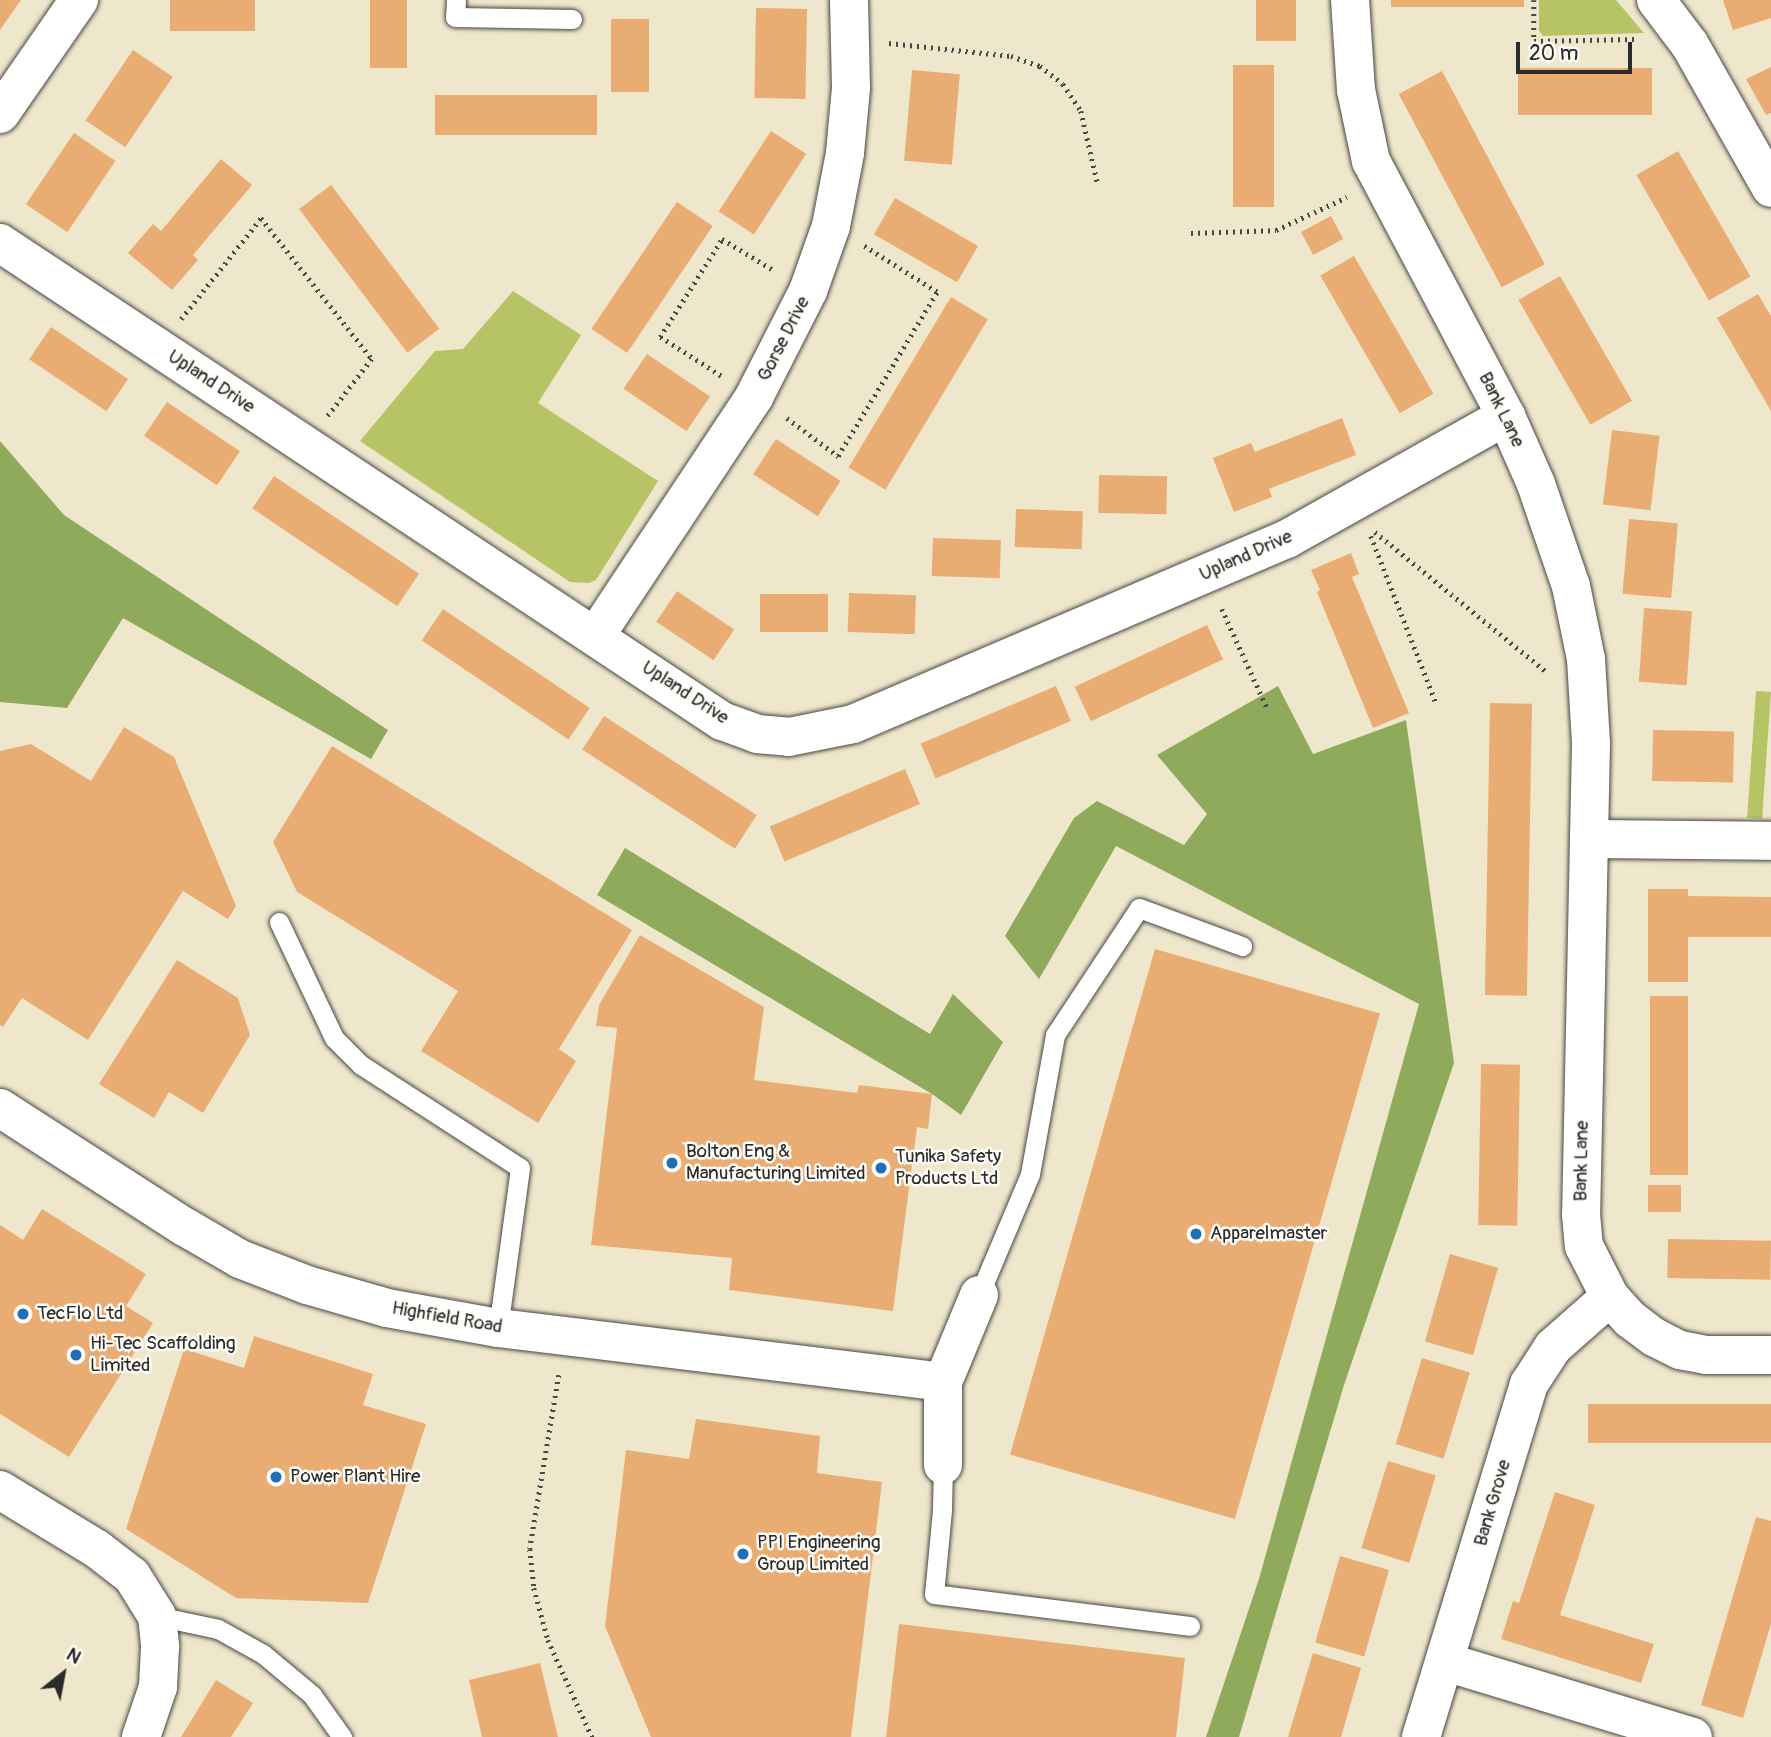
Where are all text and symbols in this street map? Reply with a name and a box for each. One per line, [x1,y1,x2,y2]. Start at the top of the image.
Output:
scale bar [1519,28,1634,72]
text: 20 m [1529,40,1578,67]
street label: Gorse Drive [753,293,815,385]
street label: Upland Drive [163,345,259,419]
street label: Bank Lane [1473,369,1529,451]
street label: Upland Drive [1196,525,1296,587]
street label: Upland Drive [637,656,733,730]
street label: Bank Lane [1570,1120,1594,1202]
place label: Bolton Eng & Manufacturing Limited [686,1141,866,1185]
place label: Tunika Safety Products Ltd [895,1146,1001,1190]
marker: Bolton Eng & Manufacturing Limited [664,1155,680,1171]
marker: Tunika Safety Products Ltd [873,1160,889,1176]
place label: Apparelmaster [1210,1223,1327,1245]
marker: Apparelmaster [1188,1226,1204,1242]
street label: Highfield Road [390,1297,504,1339]
place label: TecFlo Ltd [37,1303,123,1325]
marker: TecFlo Ltd [15,1306,31,1322]
place label: Hi-Tec Scaffolding Limited [90,1333,236,1377]
marker: Hi-Tec Scaffolding Limited [68,1347,84,1363]
street label: Bank Grove [1470,1457,1516,1549]
place label: Power Plant Hire [290,1466,420,1488]
marker: Power Plant Hire [268,1469,284,1485]
place label: PPI Engineering Group Limited [757,1532,881,1576]
marker: PPI Engineering Group Limited [735,1546,751,1562]
north arrow [28,1639,98,1709]
text: N [62,1642,86,1670]

